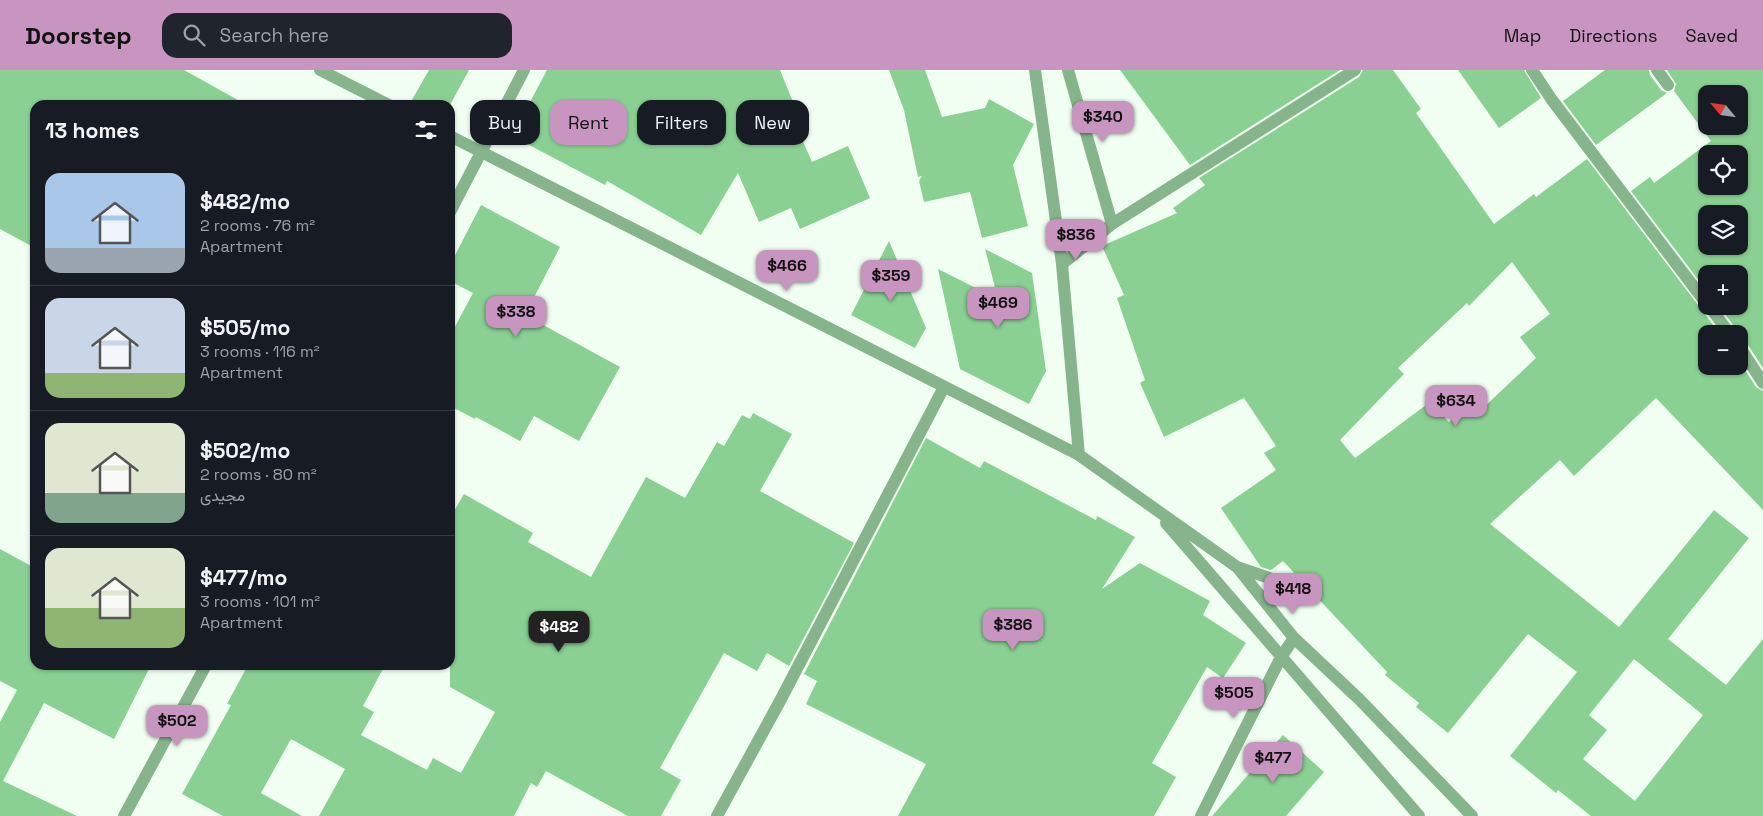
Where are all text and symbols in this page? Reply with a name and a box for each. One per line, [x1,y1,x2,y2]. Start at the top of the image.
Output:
search box [162,13,512,58]
text: Doorstep [25,20,132,51]
icon: search [180,21,208,49]
text: Search here [220,23,329,48]
text: Map [1504,24,1541,47]
text: Directions [1569,24,1658,47]
text: Saved [1686,24,1738,47]
north arrow [1698,85,1748,135]
map controls [1698,85,1748,375]
chip: Buy [470,100,540,145]
chip: Rent [550,100,627,145]
chip: Filters [637,100,726,145]
chip: New [736,100,809,145]
pin: $340 [1073,100,1133,143]
text: $340 [1083,106,1123,127]
icon: filters [412,116,440,144]
text: 13 homes [45,117,139,144]
button: locate [1698,145,1748,195]
text: $482/mo [200,188,290,215]
icon: home [85,193,145,253]
button: layers [1698,205,1748,255]
text: 2 rooms · 76 m² [200,215,315,236]
pin: $836 [1046,218,1106,261]
text: $836 [1057,224,1095,245]
text: Apartment [200,236,283,257]
pin: $466 [757,250,817,292]
text: $466 [767,255,807,276]
pin: $359 [861,260,921,302]
text: $359 [872,265,910,286]
button: + [1698,265,1748,315]
pin: $469 [968,286,1028,329]
text: $469 [978,292,1018,313]
pin: $338 [486,296,546,338]
text: $338 [497,301,535,322]
text: $505/mo [200,314,290,341]
icon: home [85,318,145,378]
button: − [1698,325,1748,375]
text: 3 rooms · 116 m² [200,341,320,362]
text: Apartment [200,362,283,383]
pin: $634 [1426,384,1486,427]
text: $634 [1436,390,1476,411]
text: $502/mo [200,437,290,464]
icon: home [85,443,145,503]
text: 2 rooms · 80 m² [200,464,317,485]
text: مجیدی [200,485,245,506]
text: $477/mo [200,564,287,591]
icon: home [85,568,145,628]
pin: $418 [1263,572,1323,615]
text: $418 [1275,578,1311,599]
text: 3 rooms · 101 m² [200,591,320,612]
pin: $386 [983,608,1043,651]
pin: $482 [529,610,589,653]
text: Apartment [200,612,283,633]
text: $386 [994,614,1032,635]
text: $482 [540,616,578,637]
pin: $505 [1204,676,1264,719]
text: $505 [1214,682,1254,703]
pin: $502 [147,704,207,747]
text: $502 [157,710,197,731]
pin: $477 [1243,742,1303,784]
text: $477 [1255,747,1291,768]

